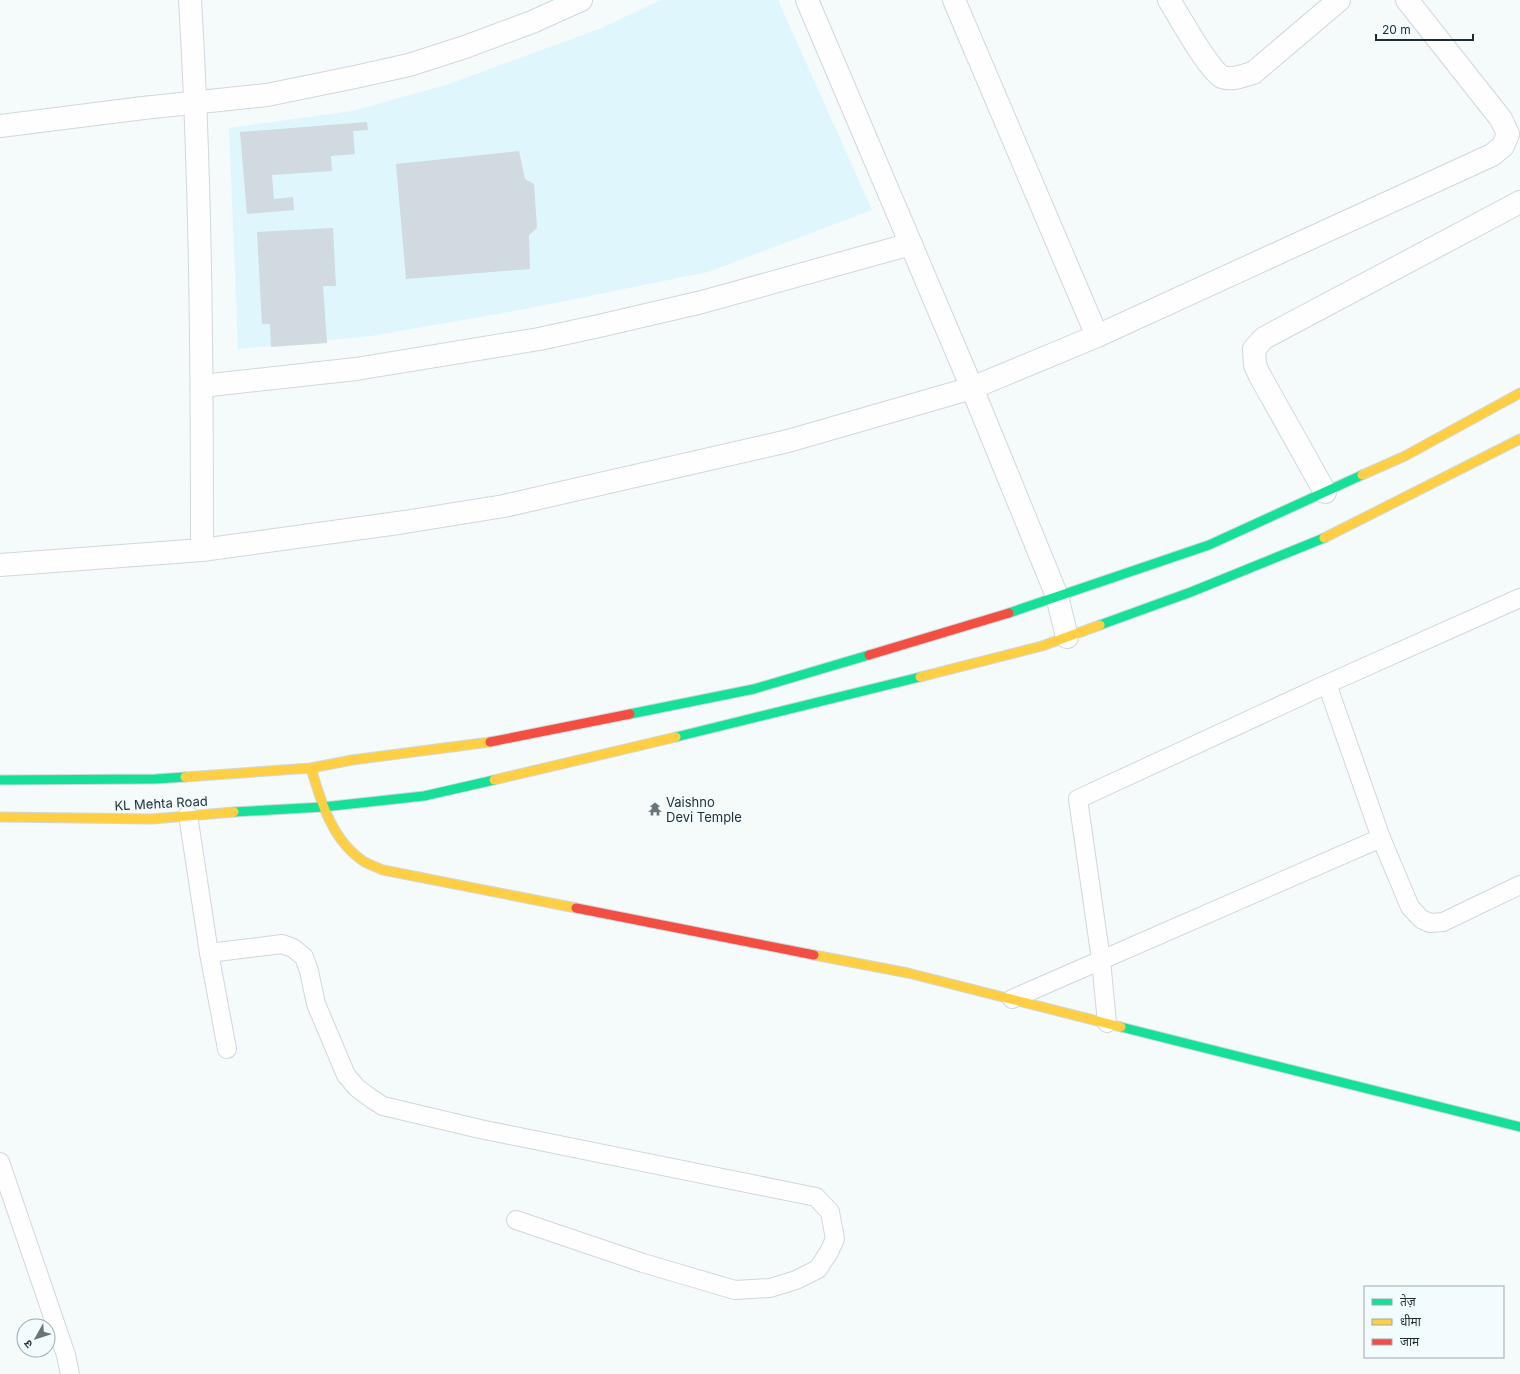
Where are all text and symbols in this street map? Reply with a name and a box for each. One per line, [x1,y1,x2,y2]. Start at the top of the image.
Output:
scale bar [1376,16,1473,42]
text: 20 m [1382,22,1411,37]
street label: KL Mehta Road [114,793,208,813]
place label: Vaishno Devi Temple [666,794,742,825]
temple icon: Vaishno Devi Temple [647,801,663,817]
legend [1364,1286,1504,1358]
text: तेज़ [1400,1294,1417,1309]
text: धीमा [1400,1314,1422,1329]
north arrow [16,1318,56,1358]
text: जाम [1400,1334,1420,1349]
text: उ [20,1337,36,1351]

